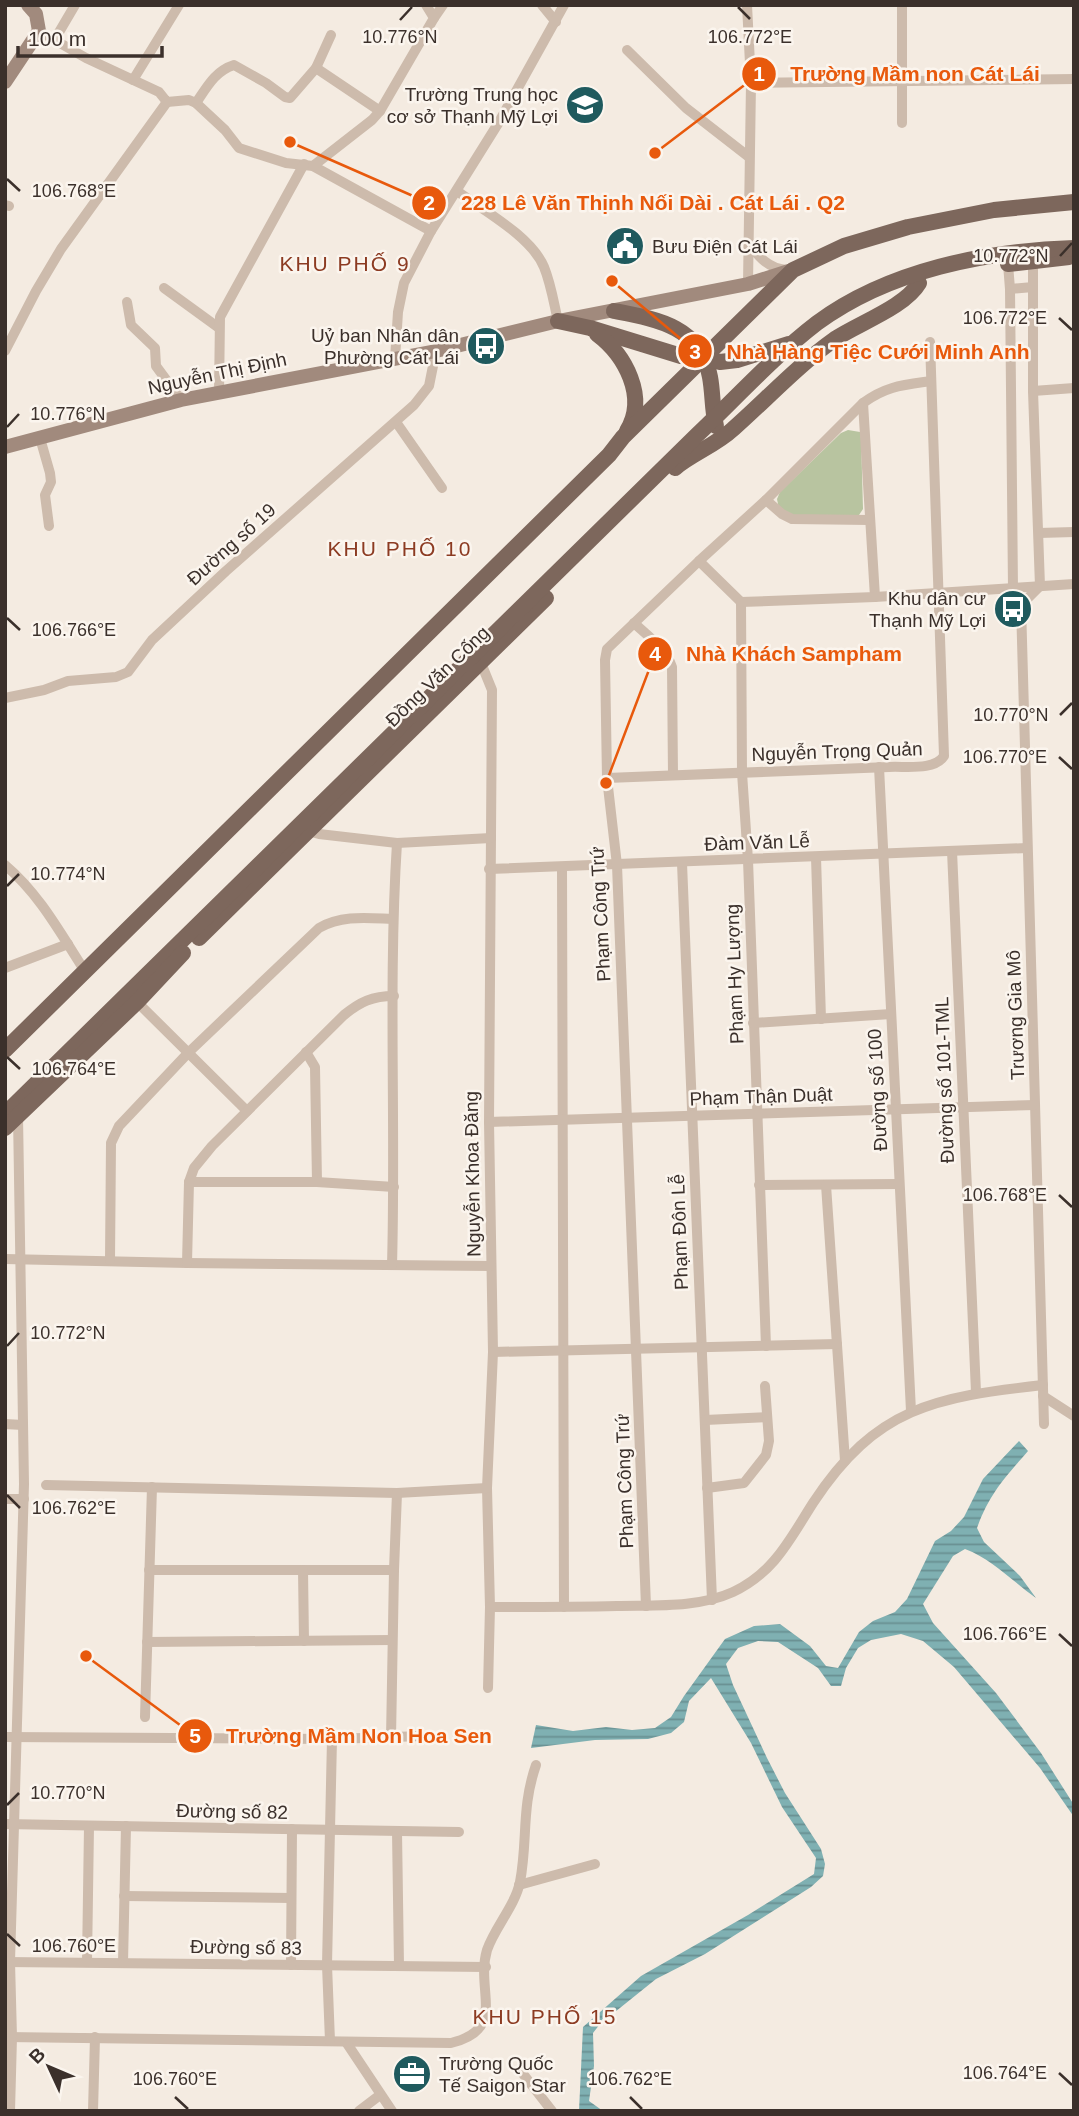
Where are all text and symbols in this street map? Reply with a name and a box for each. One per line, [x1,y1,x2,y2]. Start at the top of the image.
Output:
scale bar [18,14,161,58]
text: 100 m [28,27,86,50]
text: 10.776°N [362,27,438,47]
text: 106.772°E [708,27,792,47]
callout: Trường Mầm non Cát Lái [741,53,1054,95]
text: 1 [753,62,765,85]
text: Trường Mầm non Cát Lái [790,62,1040,85]
place label: Trường Trung học cơ sở Thạnh Mỹ Lợi [387,84,558,127]
school or university icon: Trường Trung học cơ sở Thạnh Mỹ Lợi [564,84,606,126]
text: 106.768°E [32,181,116,201]
callout: 228 Lê Văn Thịnh Nối Dài . Cát Lái . Q2 [412,182,859,224]
text: 2 [423,191,435,214]
text: 228 Lê Văn Thịnh Nối Dài . Cát Lái . Q2 [461,191,845,214]
public building icon: Bưu Điện Cát Lái [604,225,646,267]
place label: Bưu Điện Cát Lái [652,236,798,257]
text: 10.772°N [973,246,1049,266]
district label: KHU PHỐ 9 [279,252,411,275]
text: 106.772°E [963,308,1047,328]
place label: Uỷ ban Nhân dân Phường Cát Lái [311,325,459,368]
bus stop icon: Uỷ ban Nhân dân Phường Cát Lái [465,325,507,367]
callout: Nhà Hàng Tiệc Cưới Minh Anh [677,330,1044,372]
text: 3 [689,340,701,363]
text: Nhà Hàng Tiệc Cưới Minh Anh [726,340,1030,363]
street label: Nguyễn Thị Định [146,349,288,398]
text: 10.776°N [30,404,106,424]
street label: Đường số 19 [183,499,280,590]
district label: KHU PHỐ 10 [328,537,472,560]
place label: Khu dân cư Thạnh Mỹ Lợi [869,588,986,631]
bus stop icon: Khu dân cư Thạnh Mỹ Lợi [992,588,1034,630]
text: 106.766°E [32,620,116,640]
street label: Đồng Văn Cống [381,622,493,731]
callout: Nhà Khách Sampham [637,633,916,675]
text: 4 [649,642,661,665]
text: Nhà Khách Sampham [686,642,902,665]
text: 10.770°N [973,705,1049,725]
street label: Nguyễn Trọng Quản [751,738,923,765]
text: 106.770°E [963,747,1047,767]
street label: Đàm Văn Lễ [704,830,810,855]
street label: Phạm Công Trứ [586,846,615,982]
text: 10.774°N [30,864,106,884]
street label: Phạm Hy Lượng [722,904,747,1044]
street label: Trương Gia Mô [1003,950,1028,1080]
street label: Đường số 101-TML [931,996,958,1164]
street label: Đường số 100 [864,1028,891,1152]
text: 106.764°E [32,1059,116,1079]
street label: Phạm Thận Duật [689,1083,834,1109]
street label: Nguyễn Khoa Đăng [461,1091,484,1257]
street label: Phạm Đôn Lễ [667,1174,692,1290]
text: 106.768°E [963,1185,1047,1205]
text: 10.772°N [30,1323,106,1343]
street label: Phạm Công Trứ [612,1413,637,1549]
text: 106.762°E [32,1498,116,1518]
text: 106.766°E [963,1624,1047,1644]
callout: Trường Mầm Non Hoa Sen [177,1715,506,1757]
text: 5 [189,1724,201,1747]
text: Trường Mầm Non Hoa Sen [226,1724,492,1747]
text: 10.770°N [30,1783,106,1803]
street label: Đường số 82 [176,1800,288,1823]
text: 106.760°E [32,1936,116,1956]
street label: Đường số 83 [190,1936,302,1959]
district label: KHU PHỐ 15 [473,2005,617,2028]
north arrow [14,2032,84,2102]
text: B [25,2043,49,2068]
office icon: Trường Quốc Tế Saigon Star [391,2053,433,2095]
place label: Trường Quốc Tế Saigon Star [439,2053,566,2096]
text: 106.764°E [963,2063,1047,2083]
text: 106.760°E [133,2069,217,2089]
text: 106.762°E [588,2069,672,2089]

